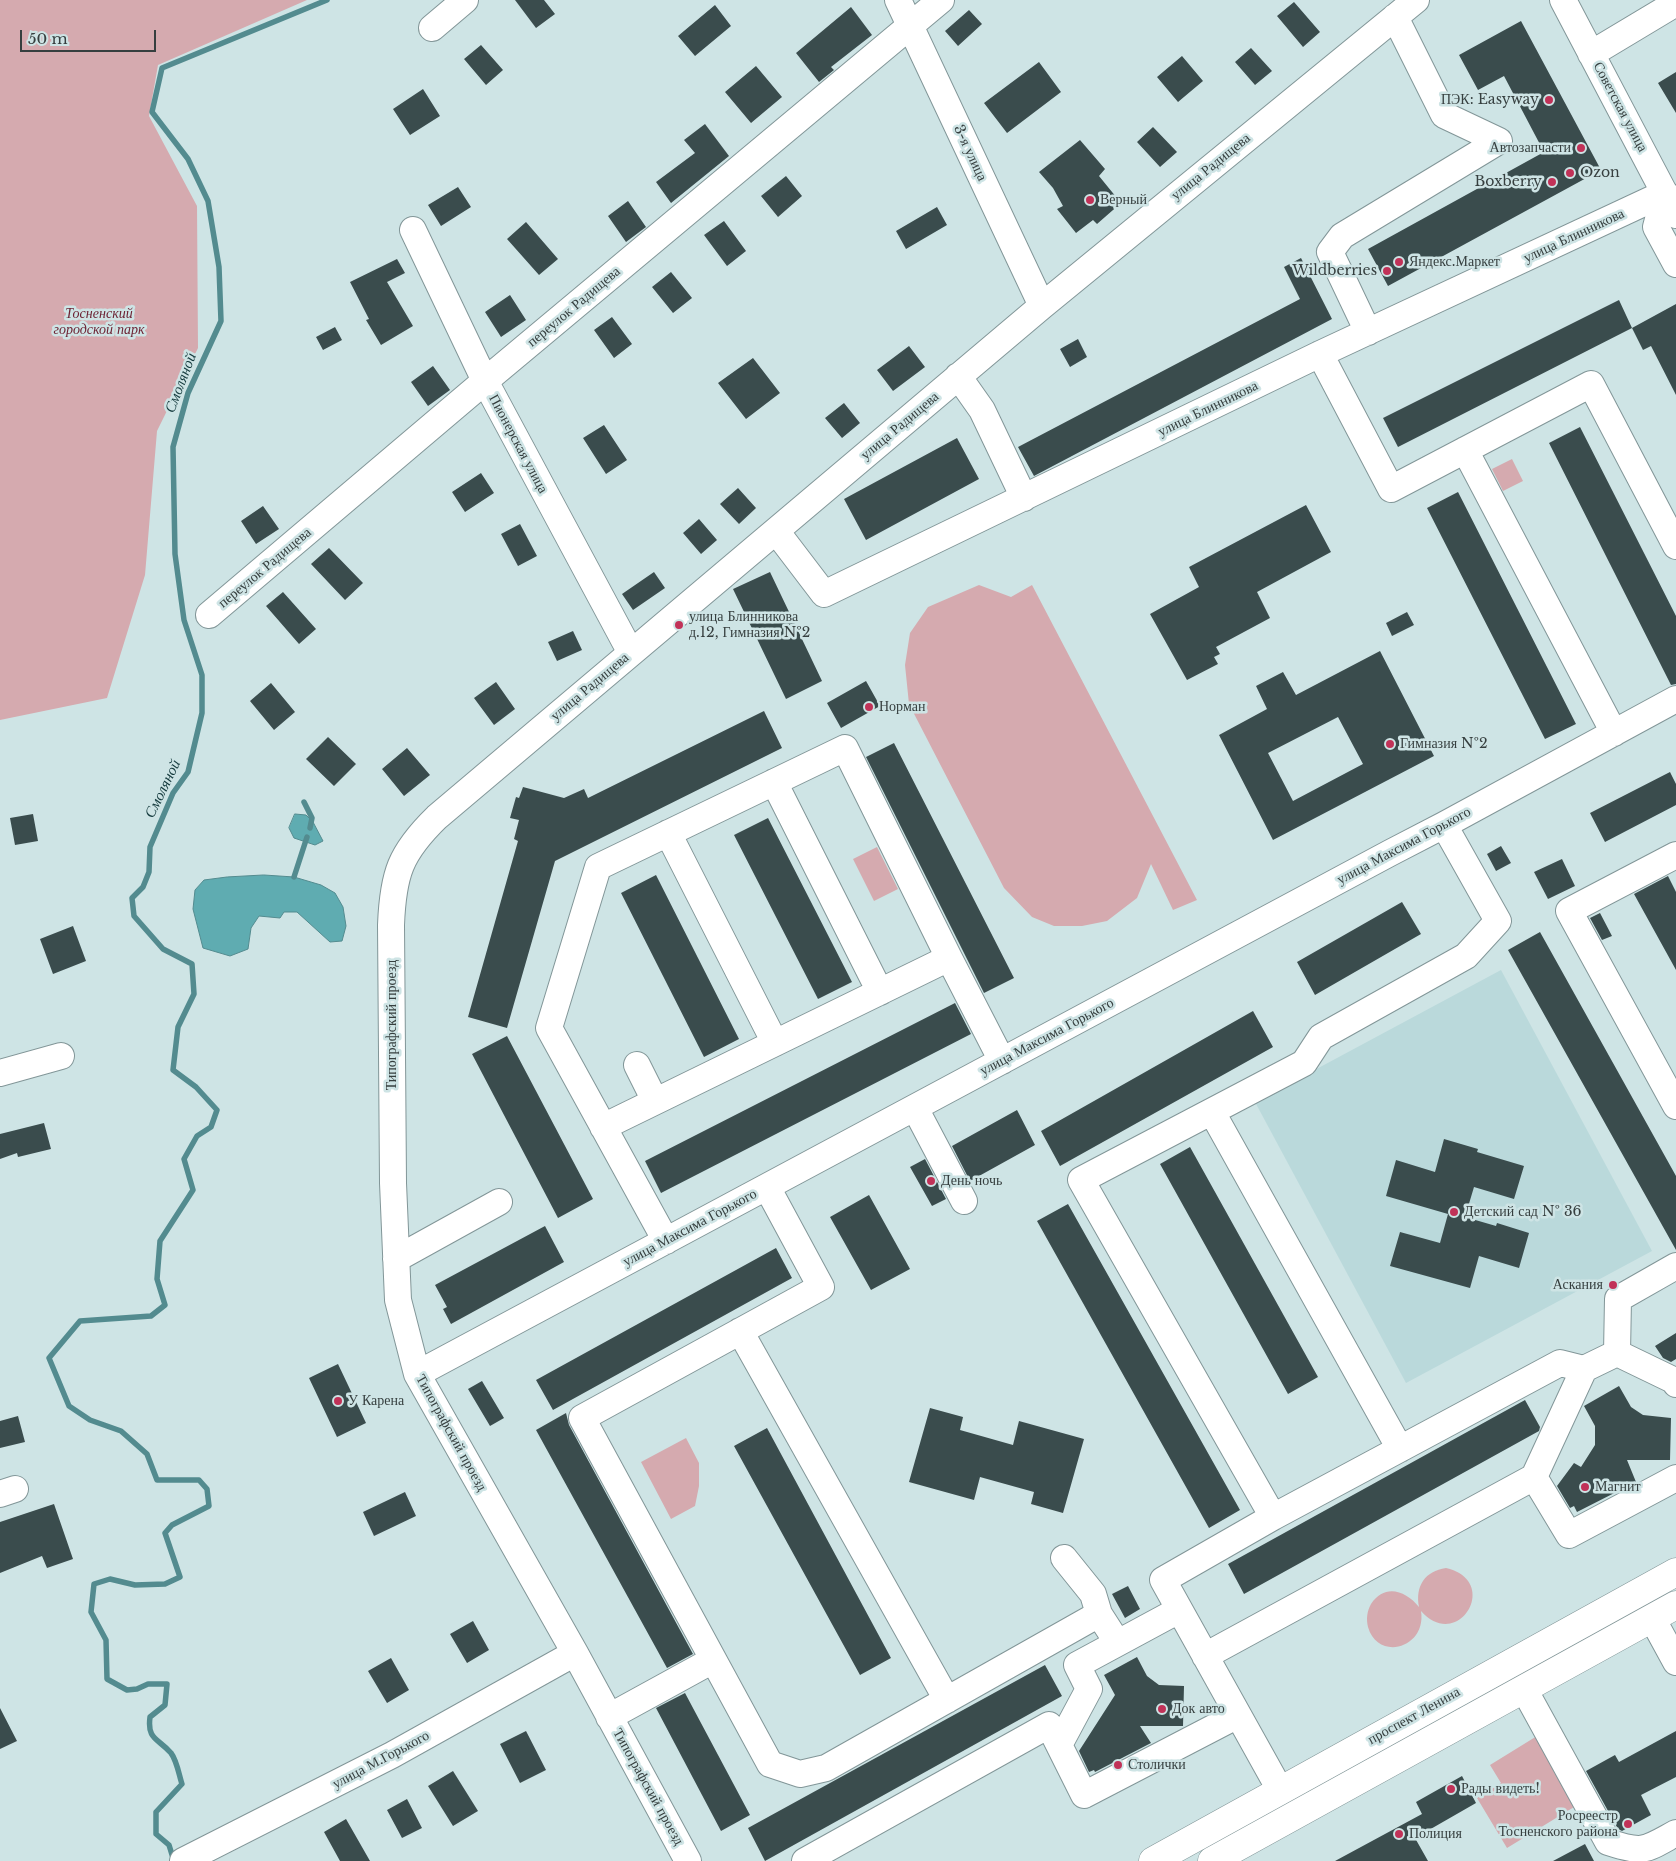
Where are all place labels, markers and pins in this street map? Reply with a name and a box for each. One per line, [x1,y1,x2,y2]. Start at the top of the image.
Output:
place label: ПЭК: Easyway [1441,92,1539,108]
marker: ПЭК: Easyway [1543,94,1555,106]
place label: Автозапчасти [1490,140,1571,156]
marker: Автозапчасти [1575,142,1587,154]
place label: Ozon [1580,165,1620,181]
marker: Ozon [1564,167,1576,179]
place label: Boxberry [1474,174,1542,190]
marker: Boxberry [1546,176,1558,188]
place label: Верный [1100,192,1147,208]
marker: Верный [1084,194,1096,206]
place label: Яндекс.Маркет [1409,254,1500,270]
marker: Яндекс.Маркет [1393,256,1405,268]
place label: Wildberries [1292,263,1377,279]
marker: Wildberries [1381,265,1393,277]
place label: улица Блинникова д.12, Гимназия №2 [689,609,810,642]
marker: улица Блинникова д.12, Гимназия №2 [673,619,685,631]
place label: Норман [879,699,925,715]
marker: Норман [863,701,875,713]
place label: Гимназия №2 [1400,736,1488,752]
marker: Гимназия №2 [1384,738,1396,750]
place label: День ночь [941,1173,1002,1189]
marker: День ночь [925,1175,937,1187]
place label: Детский сад № 36 [1464,1204,1582,1220]
marker: Детский сад № 36 [1448,1206,1460,1218]
place label: Аскания [1553,1277,1603,1293]
marker: Аскания [1607,1279,1619,1291]
place label: У Карена [348,1393,404,1409]
marker: У Карена [332,1395,344,1407]
place label: Магнит [1595,1479,1641,1495]
marker: Магнит [1579,1481,1591,1493]
place label: Док авто [1172,1701,1225,1717]
marker: Док авто [1156,1703,1168,1715]
place label: Столички [1128,1757,1186,1773]
marker: Столички [1112,1759,1124,1771]
place label: Рады видеть! [1461,1781,1540,1797]
marker: Рады видеть! [1445,1783,1457,1795]
place label: Росреестр Тосненского района [1499,1808,1618,1840]
marker: Росреестр Тосненского района [1622,1818,1634,1830]
place label: Полиция [1409,1826,1462,1842]
marker: Полиция [1393,1828,1405,1840]

